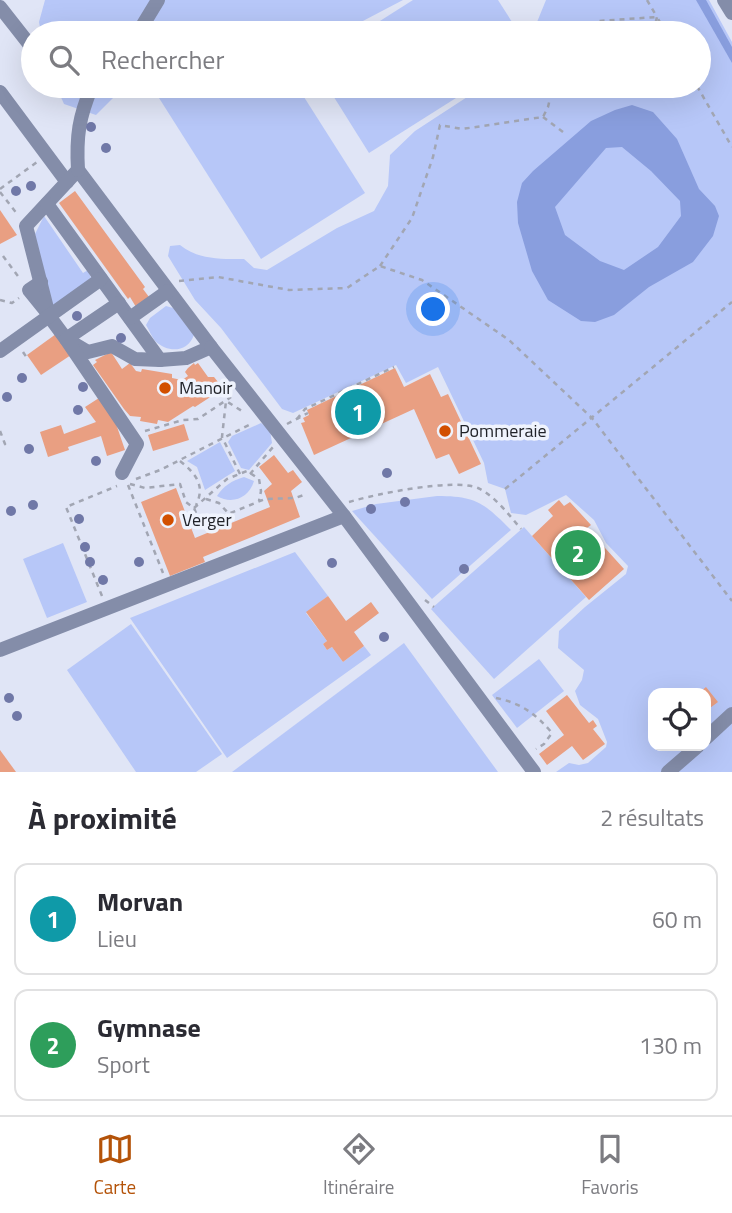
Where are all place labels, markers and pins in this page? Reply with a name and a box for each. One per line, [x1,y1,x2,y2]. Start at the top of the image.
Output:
place label: Manoir [179,374,232,401]
marker: Manoir [157,380,173,396]
pin: 1 [335,386,381,438]
place label: Pommeraie [459,417,547,444]
marker: Pommeraie [437,423,453,439]
place label: Verger [182,506,232,533]
marker: Verger [160,512,176,528]
pin: 2 [555,527,601,579]

